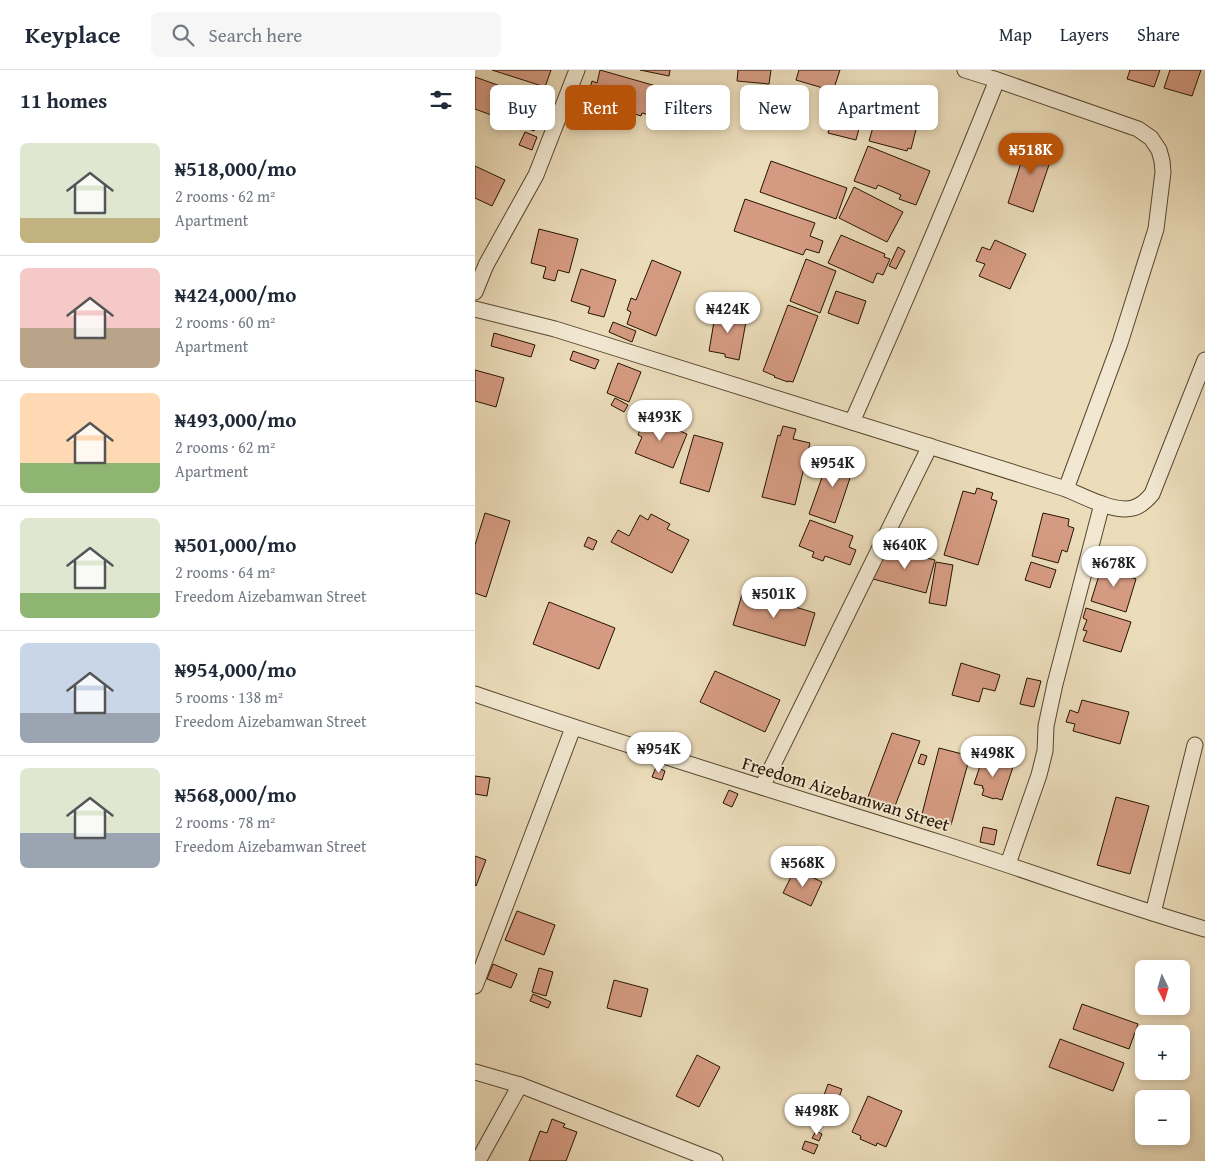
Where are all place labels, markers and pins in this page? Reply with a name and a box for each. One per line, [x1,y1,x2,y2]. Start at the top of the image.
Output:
pin: ₦518K [996,132,1066,175]
pin: ₦424K [693,292,763,334]
pin: ₦493K [625,400,695,442]
pin: ₦954K [798,446,868,488]
pin: ₦640K [870,528,940,570]
pin: ₦678K [1079,546,1149,588]
pin: ₦501K [739,576,809,619]
pin: ₦954K [624,732,694,774]
pin: ₦498K [958,736,1028,778]
pin: ₦568K [768,846,838,888]
pin: ₦498K [782,1094,852,1136]

